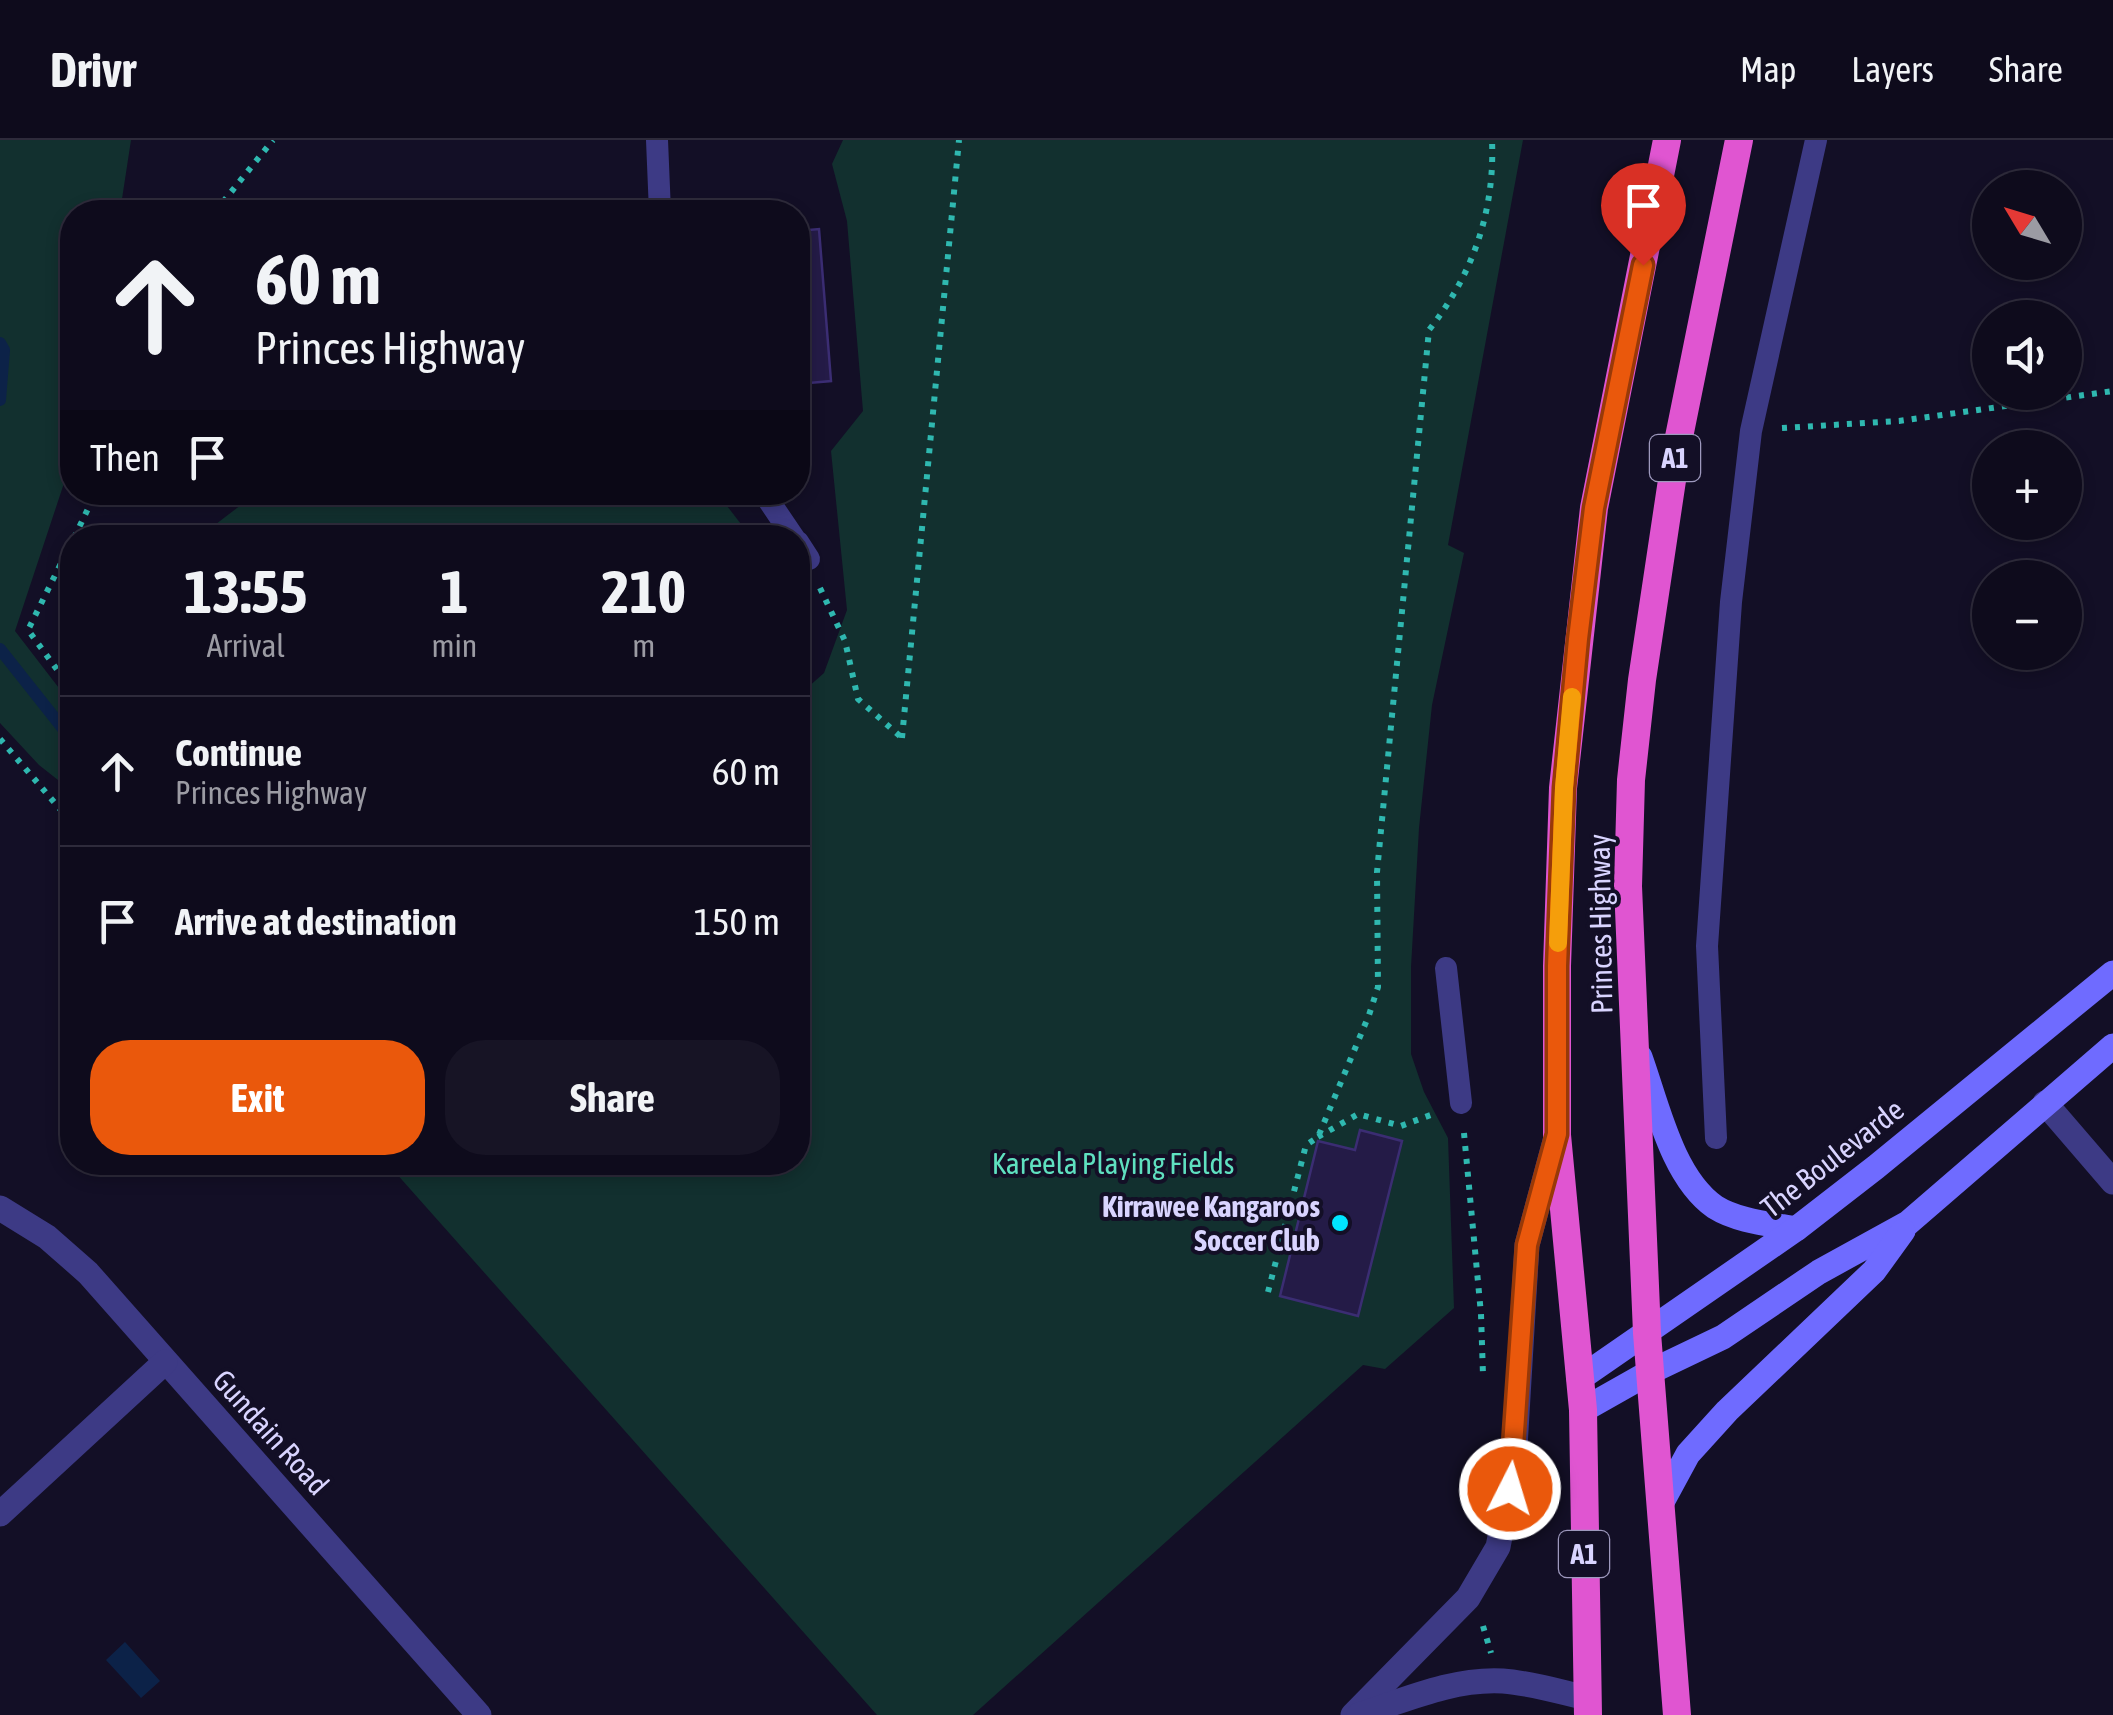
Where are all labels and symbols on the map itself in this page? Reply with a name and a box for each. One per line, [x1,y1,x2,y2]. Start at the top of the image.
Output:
pin [1601,163,1686,266]
north arrow [1972,170,2082,280]
road number: A1 [1650,435,1700,481]
street label: Princes Highway [1581,834,1619,1014]
street label: The Boulevarde [1754,1092,1910,1224]
park label: Kareela Playing Fields [992,1146,1234,1180]
place label: Kirrawee Kangaroos Soccer Club [1102,1189,1320,1257]
marker: Kirrawee Kangaroos Soccer Club [1329,1212,1351,1234]
street label: Gundain Road [206,1363,336,1501]
position arrow [1458,1437,1562,1541]
road number: A1 [1559,1531,1609,1577]

